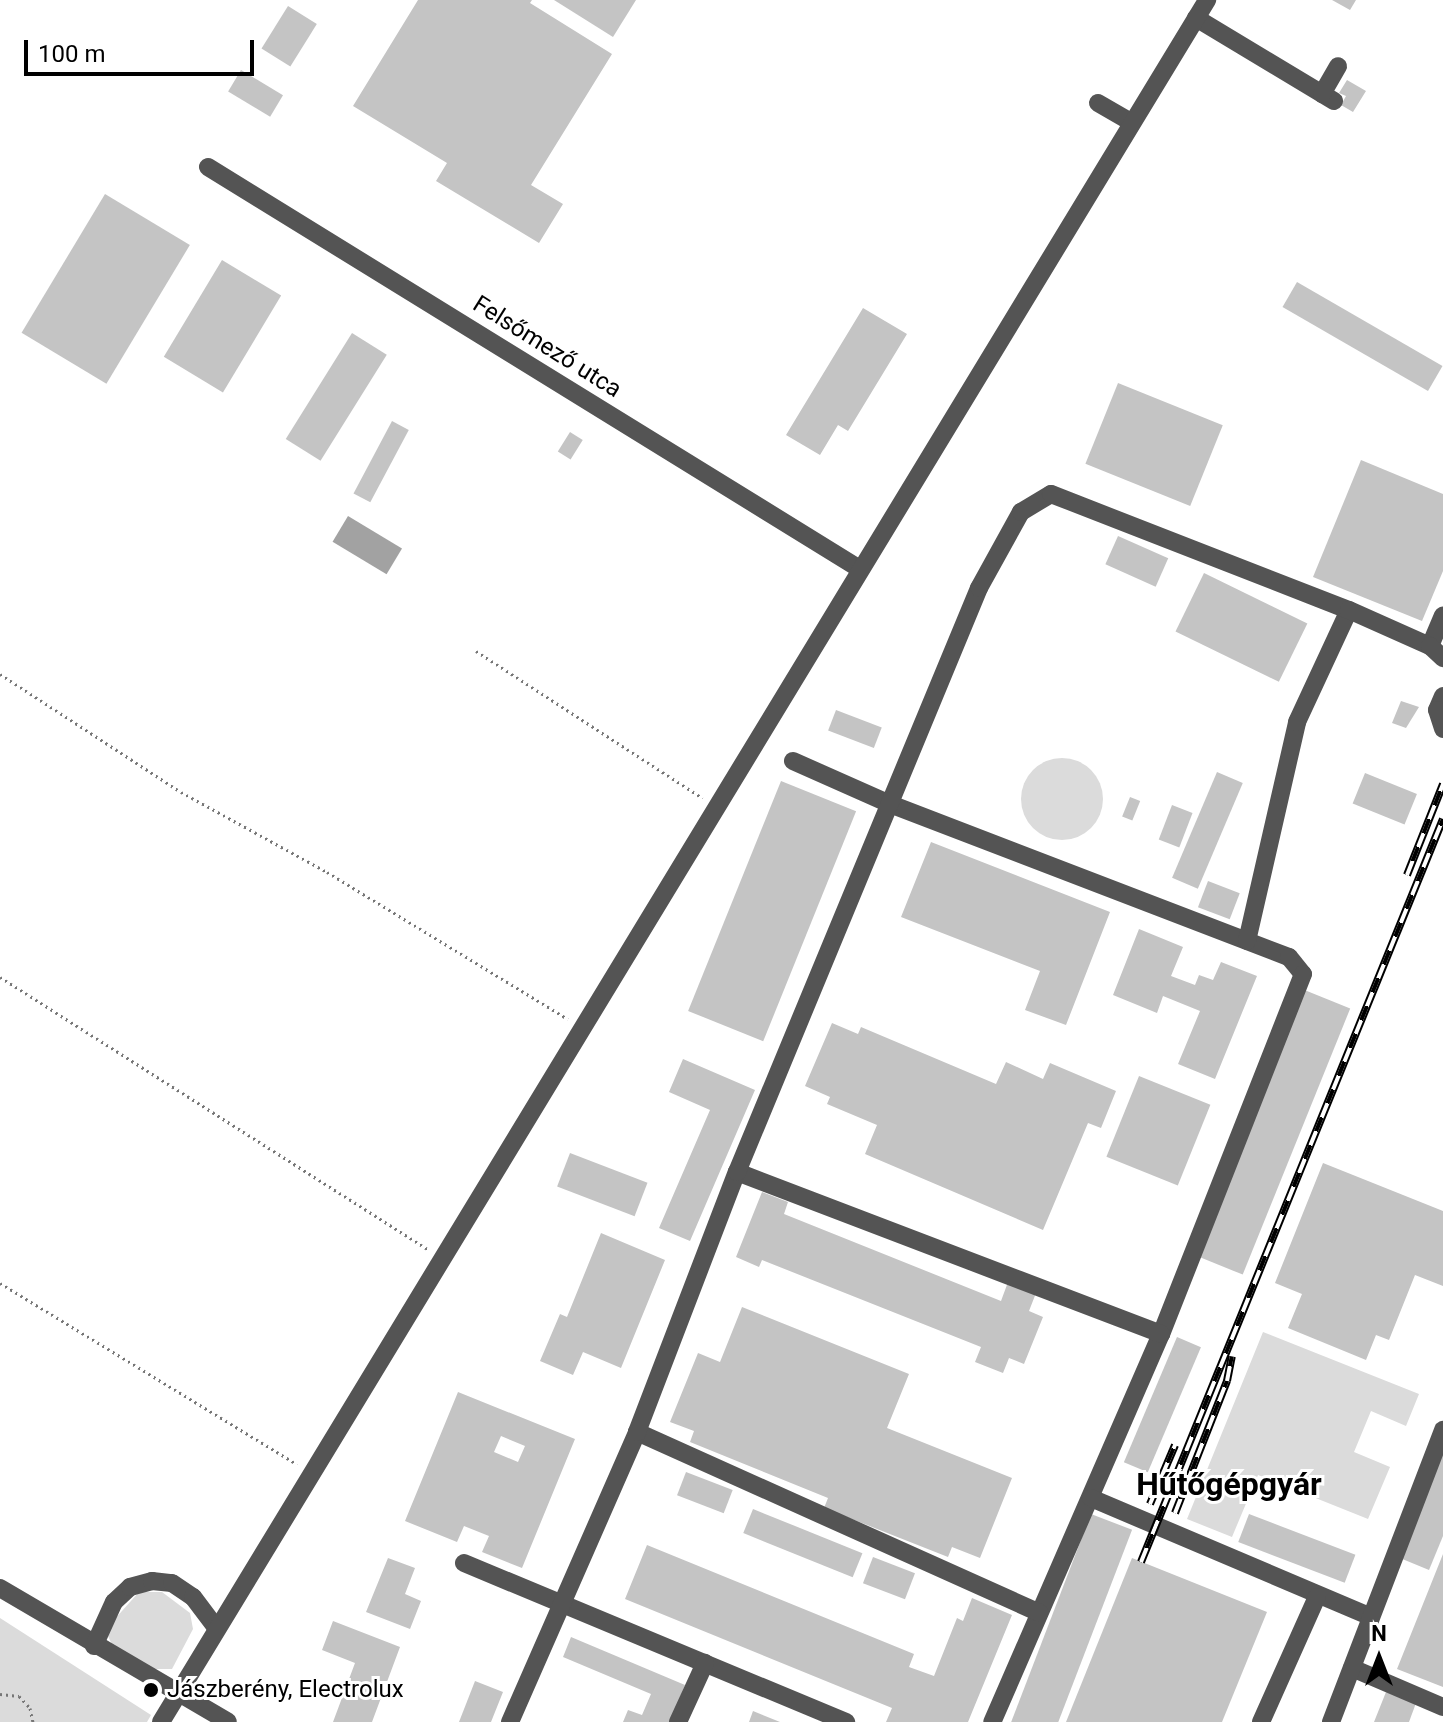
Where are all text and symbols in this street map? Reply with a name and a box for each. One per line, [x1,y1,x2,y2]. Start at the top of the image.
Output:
scale bar [28,24,258,74]
text: 100 m [38,40,105,68]
street label: Felsőmező utca [468,290,626,404]
district label: Hűtőgépgyár [1136,1465,1322,1503]
north arrow [1339,1618,1419,1698]
text: N [1371,1621,1387,1646]
place label: Jászberény, Electrolux [167,1676,404,1704]
marker: Jászberény, Electrolux [142,1681,160,1699]

